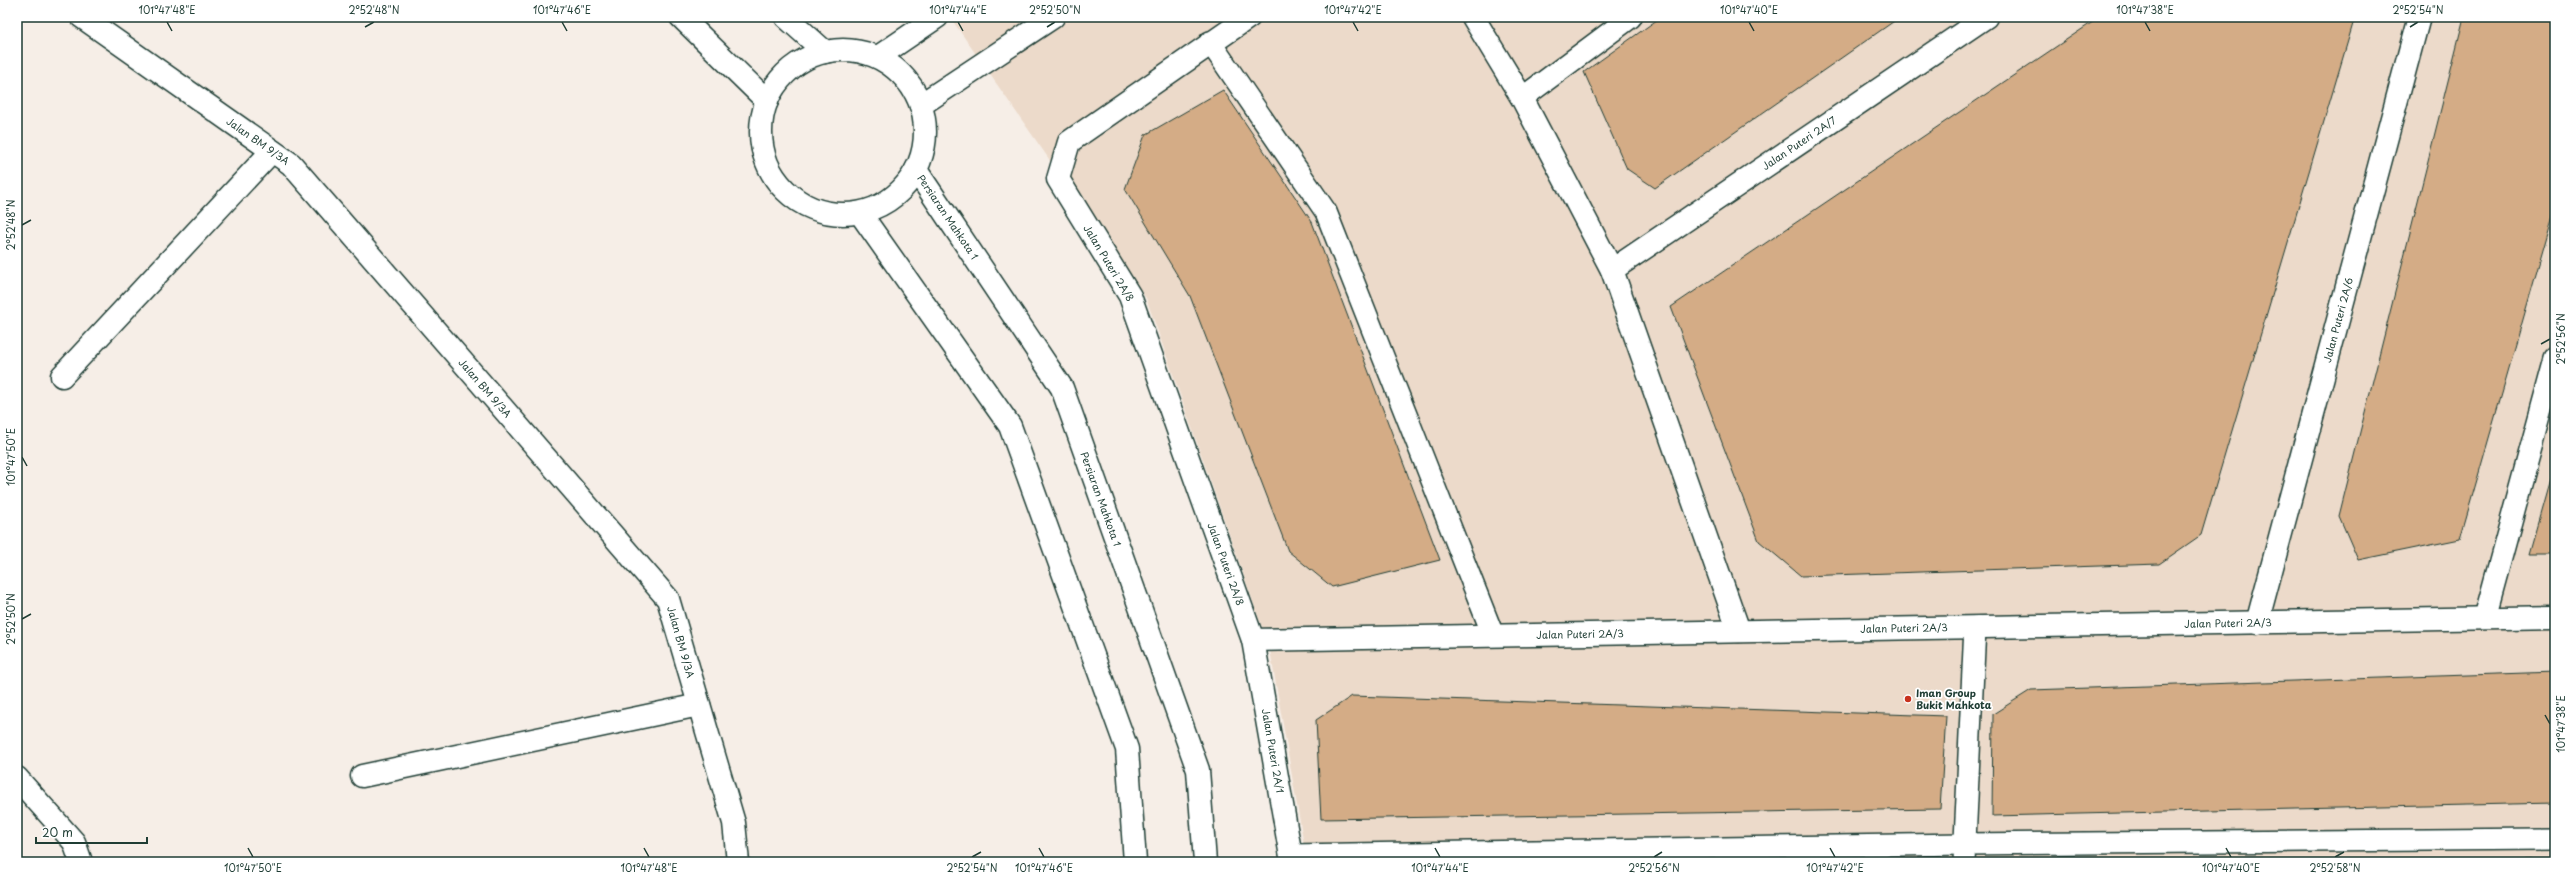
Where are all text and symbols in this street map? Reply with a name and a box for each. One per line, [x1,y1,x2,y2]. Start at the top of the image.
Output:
text: 101°47'48"E [138,2,196,17]
text: 2°52'48"N [348,2,400,17]
text: 101°47'46"E [533,2,591,17]
text: 101°47'44"E [929,2,987,17]
text: 2°52'50"N [1029,2,1081,17]
text: 101°47'42"E [1324,2,1382,17]
text: 101°47'40"E [1720,2,1778,17]
text: 101°47'38"E [2116,2,2174,17]
text: 2°52'54"N [2392,2,2444,17]
street label: Jalan Puteri 2A/7 [1759,112,1839,173]
street label: Jalan BM 9/3A [224,113,293,168]
street label: Persiaran Mahkota 1 [914,171,983,262]
text: 2°52'48"N [3,199,18,251]
street label: Jalan Puteri 2A/8 [1081,222,1138,304]
street label: Jalan Puteri 2A/6 [2319,276,2356,364]
text: 2°52'56"N [2553,313,2568,365]
street label: Jalan BM 9/3A [455,355,515,420]
text: 101°47'50"E [3,428,18,486]
street label: Persiaran Mahkota 1 [1077,449,1126,548]
street label: Jalan Puteri 2A/8 [1205,520,1248,607]
text: 2°52'50"N [3,593,18,645]
street label: Jalan BM 9/3A [664,604,699,679]
street label: Jalan Puteri 2A/3 [2184,614,2272,631]
street label: Jalan Puteri 2A/3 [1860,619,1948,636]
street label: Jalan Puteri 2A/3 [1536,625,1624,642]
place label: Iman Group Bukit Mahkota [1916,685,1992,712]
marker: Iman Group Bukit Mahkota [1903,694,1913,704]
text: 101°47'38"E [2553,695,2568,753]
street label: Jalan Puteri 2A/1 [1259,708,1288,794]
scale bar [36,819,147,845]
text: 20 m [42,823,73,841]
text: 101°47'50"E [224,860,282,875]
text: 101°47'48"E [620,860,678,875]
text: 2°52'54"N [946,860,998,875]
text: 101°47'46"E [1015,860,1073,875]
text: 101°47'44"E [1411,860,1469,875]
text: 2°52'56"N [1628,860,1680,875]
text: 101°47'42"E [1806,860,1864,875]
text: 101°47'40"E [2202,860,2260,875]
text: 2°52'58"N [2309,860,2361,875]

